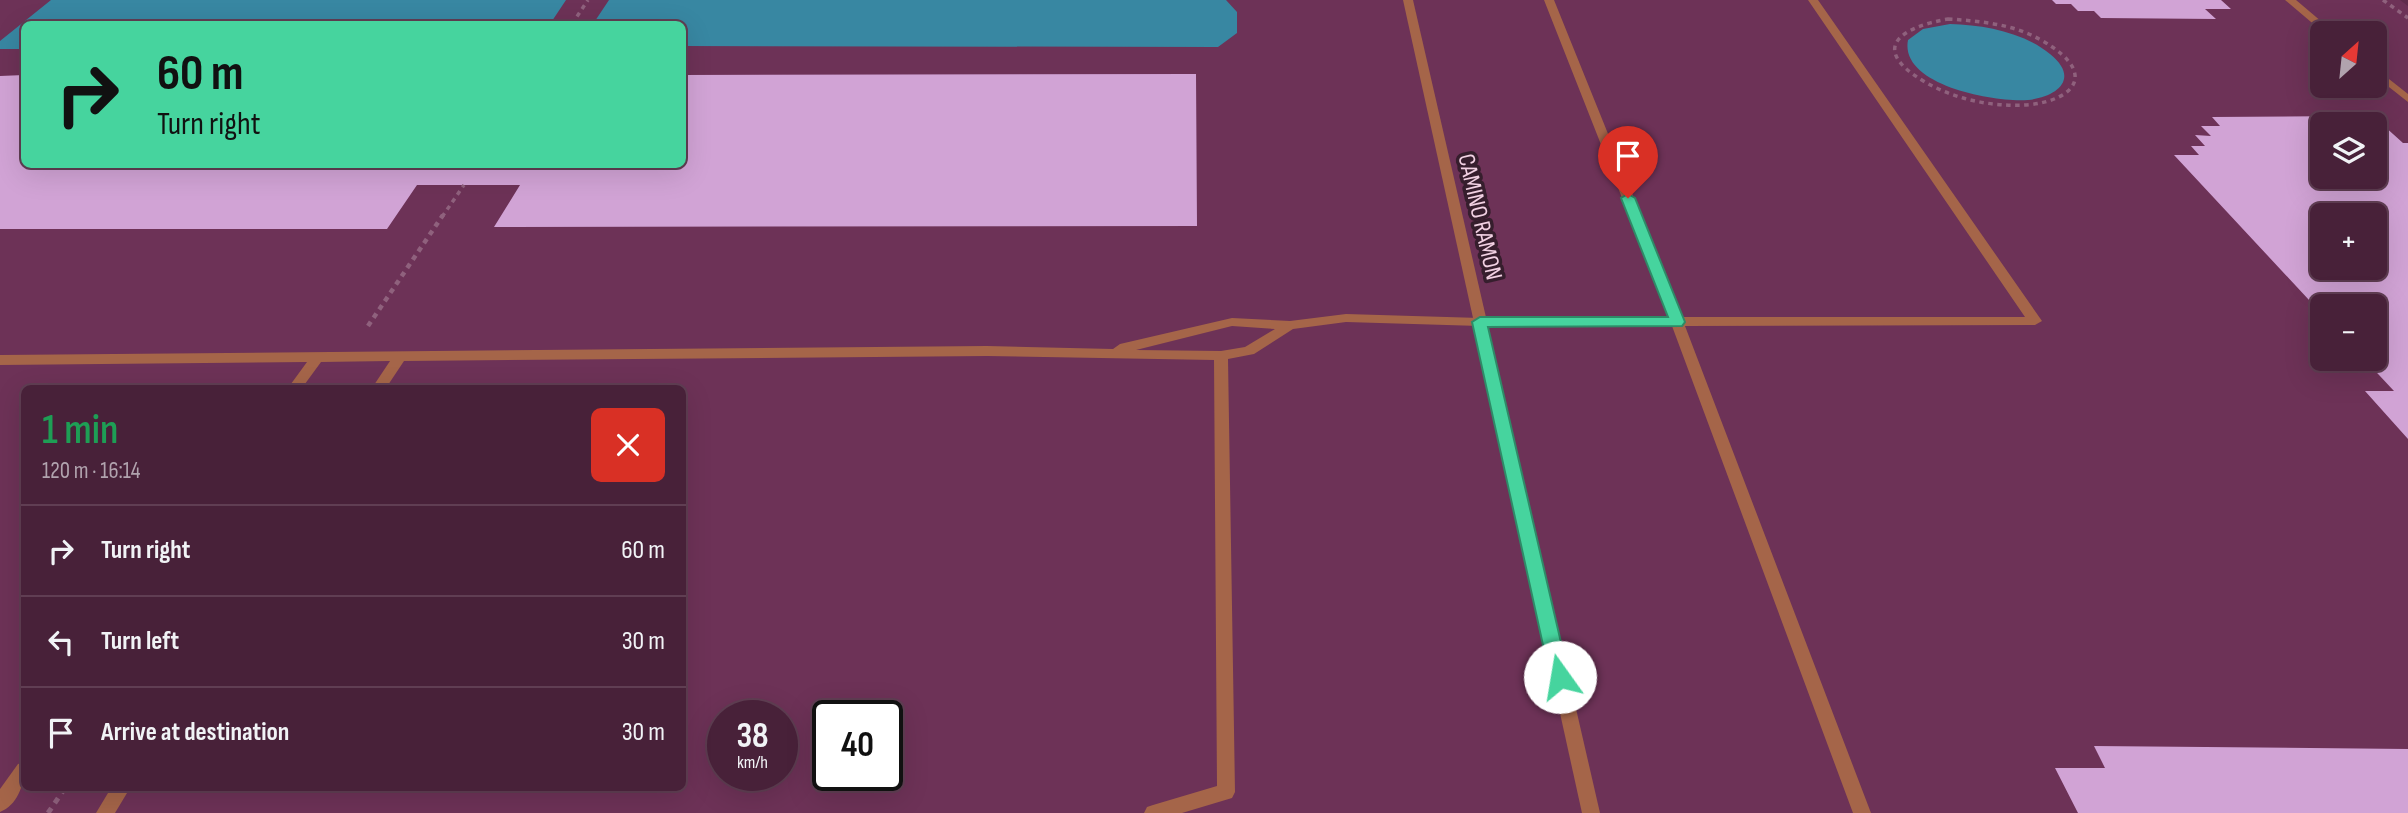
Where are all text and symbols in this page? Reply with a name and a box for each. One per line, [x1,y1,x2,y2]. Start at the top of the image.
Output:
north arrow [2310,21,2387,98]
map controls [2310,21,2387,371]
text: 60 m [157,45,244,104]
icon: right [42,49,133,140]
text: Turn right [157,105,261,144]
button: layers [2310,112,2387,189]
pin [1598,126,1658,198]
icon: arrive [1609,137,1647,175]
street label: CAMINO RAMON [1451,151,1509,283]
button: + [2310,203,2387,280]
button: − [2310,294,2387,371]
text: 1 min [42,405,118,456]
button: close [591,408,665,482]
text: 120 m · 16:14 [42,457,141,485]
icon: right [42,532,80,570]
text: Turn right [101,535,190,566]
text: 60 m [621,535,665,566]
icon: left [42,623,80,661]
text: Turn left [101,626,179,657]
text: 30 m [622,626,665,657]
position arrow [1523,640,1597,714]
speed limit sign: 40 [812,700,903,791]
icon: arrive [42,714,80,752]
text: 38 [736,715,769,758]
text: Arrive at destination [101,717,289,748]
text: 30 m [622,717,665,748]
text: km/h [737,752,768,773]

